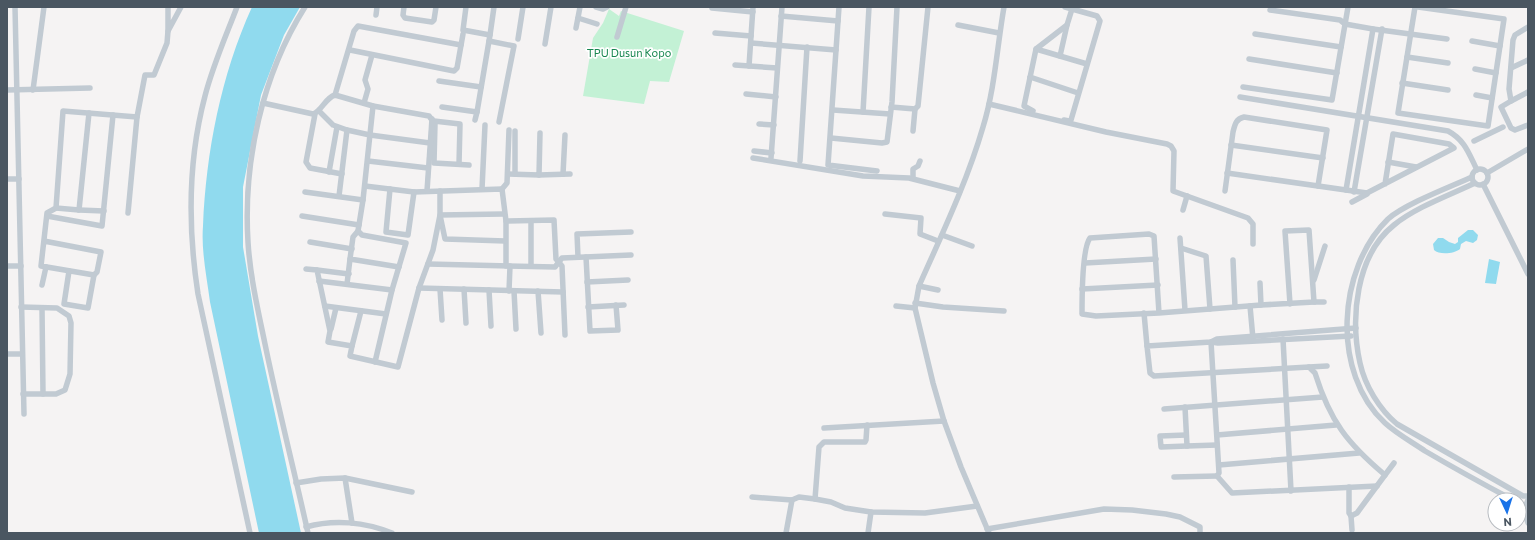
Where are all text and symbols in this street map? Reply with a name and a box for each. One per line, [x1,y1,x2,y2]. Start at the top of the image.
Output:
park label: TPU Dusun Kopo [587,46,672,59]
north arrow [1487,492,1527,532]
text: N [1503,516,1512,529]

